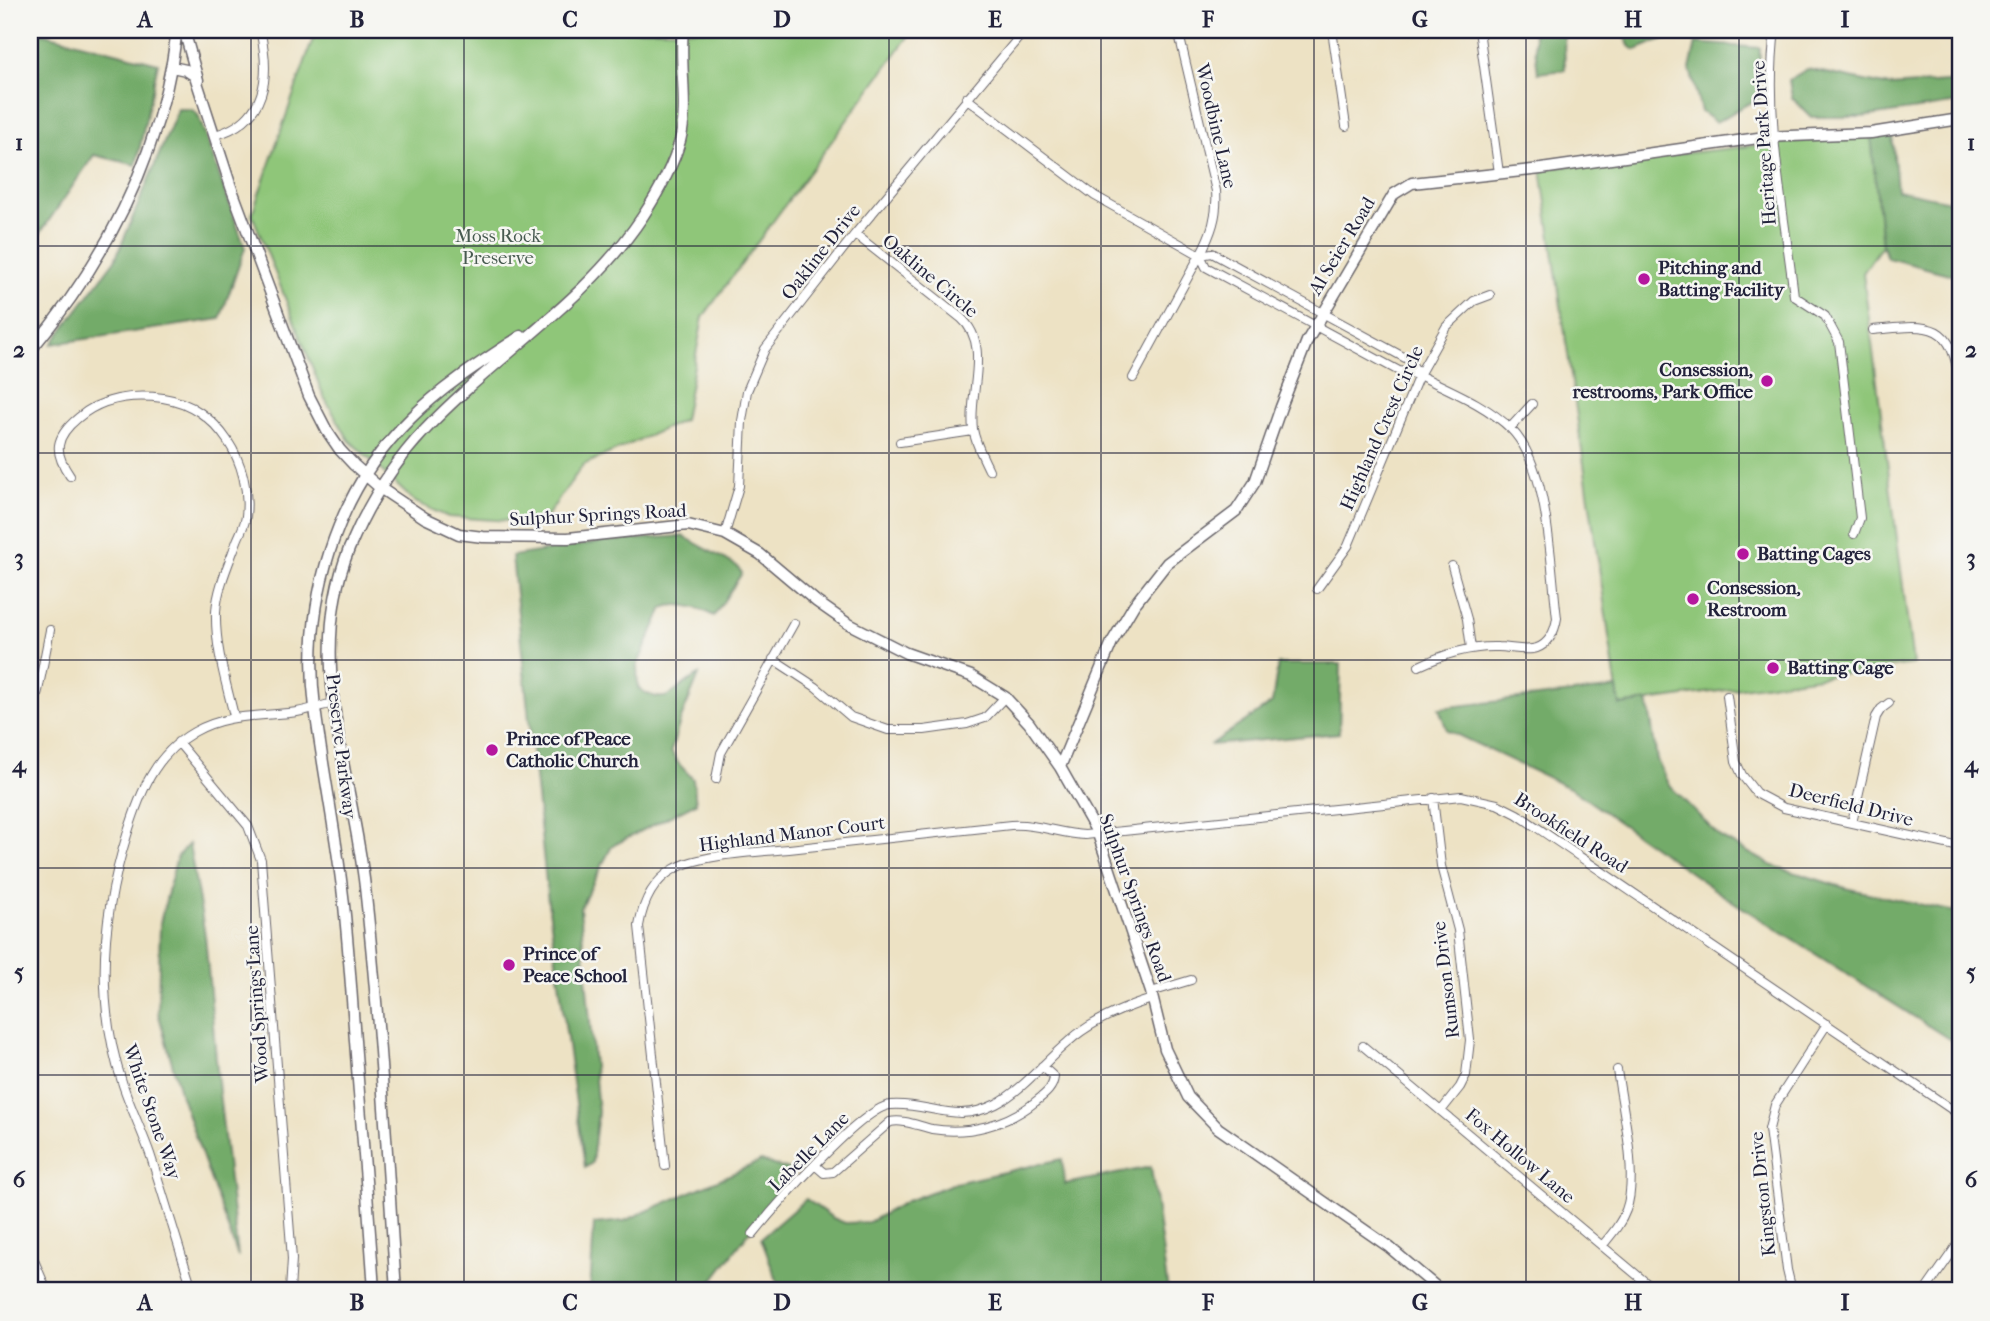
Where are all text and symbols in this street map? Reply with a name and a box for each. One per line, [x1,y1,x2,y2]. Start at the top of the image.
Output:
text: A [136,6,154,33]
text: B [350,6,365,33]
text: C [562,6,578,33]
text: D [773,6,791,33]
text: E [988,6,1002,33]
text: F [1201,6,1215,33]
text: G [1412,6,1428,33]
text: H [1624,6,1642,33]
text: I [1841,6,1850,33]
street label: Woodbine Lane [1191,60,1241,191]
street label: Heritage Park Drive [1747,60,1781,226]
text: 1 [15,129,23,156]
text: 1 [1967,129,1975,156]
street label: Al Seier Road [1304,193,1380,300]
street label: Oakline Drive [777,200,865,304]
park label: Moss Rock Preserve [455,225,541,269]
street label: Oakline Circle [878,230,982,322]
place label: Pitching and Batting Facility [1658,257,1785,301]
marker: Pitching and Batting Facility [1636,271,1652,287]
text: 2 [13,336,25,363]
text: 2 [1965,336,1977,363]
street label: Highland Crest Circle [1336,342,1428,514]
place label: Consession, restrooms, Park Office [1572,359,1754,403]
marker: Consession, restrooms, Park Office [1759,373,1775,389]
street label: Sulphur Springs Road [509,499,688,531]
place label: Batting Cages [1757,543,1871,565]
text: 3 [14,544,24,571]
text: 3 [1966,544,1976,571]
marker: Batting Cages [1735,546,1751,562]
place label: Consession, Restroom [1707,577,1801,621]
marker: Consession, Restroom [1685,591,1701,607]
place label: Batting Cage [1787,657,1894,679]
marker: Batting Cage [1765,660,1781,676]
street label: Preserve Parkway [321,672,361,821]
place label: Prince of Peace Catholic Church [506,728,639,772]
marker: Prince of Peace Catholic Church [484,742,500,758]
text: 4 [11,751,27,778]
text: 4 [1963,751,1979,778]
street label: Deerfield Drive [1787,779,1915,831]
street label: Brookfield Road [1510,788,1632,878]
street label: Sulphur Springs Road [1094,811,1176,986]
street label: Highland Manor Court [698,812,887,856]
street label: Rumson Drive [1428,920,1464,1040]
street label: Wood Springs Lane [241,925,274,1084]
place label: Prince of Peace School [523,943,628,987]
marker: Prince of Peace School [501,957,517,973]
text: 5 [14,958,24,985]
text: 5 [1966,958,1976,985]
street label: White Stone Way [118,1041,186,1183]
street label: Fox Hollow Lane [1461,1104,1579,1208]
street label: Labelle Lane [764,1107,854,1197]
street label: Kingston Drive [1746,1130,1780,1258]
text: 6 [13,1166,26,1193]
text: 6 [1965,1166,1978,1193]
text: A [136,1289,154,1316]
text: B [350,1289,365,1316]
text: C [562,1289,578,1316]
text: D [773,1289,791,1316]
text: E [988,1289,1002,1316]
text: F [1201,1289,1215,1316]
text: G [1412,1289,1428,1316]
text: H [1624,1289,1642,1316]
text: I [1841,1289,1850,1316]

